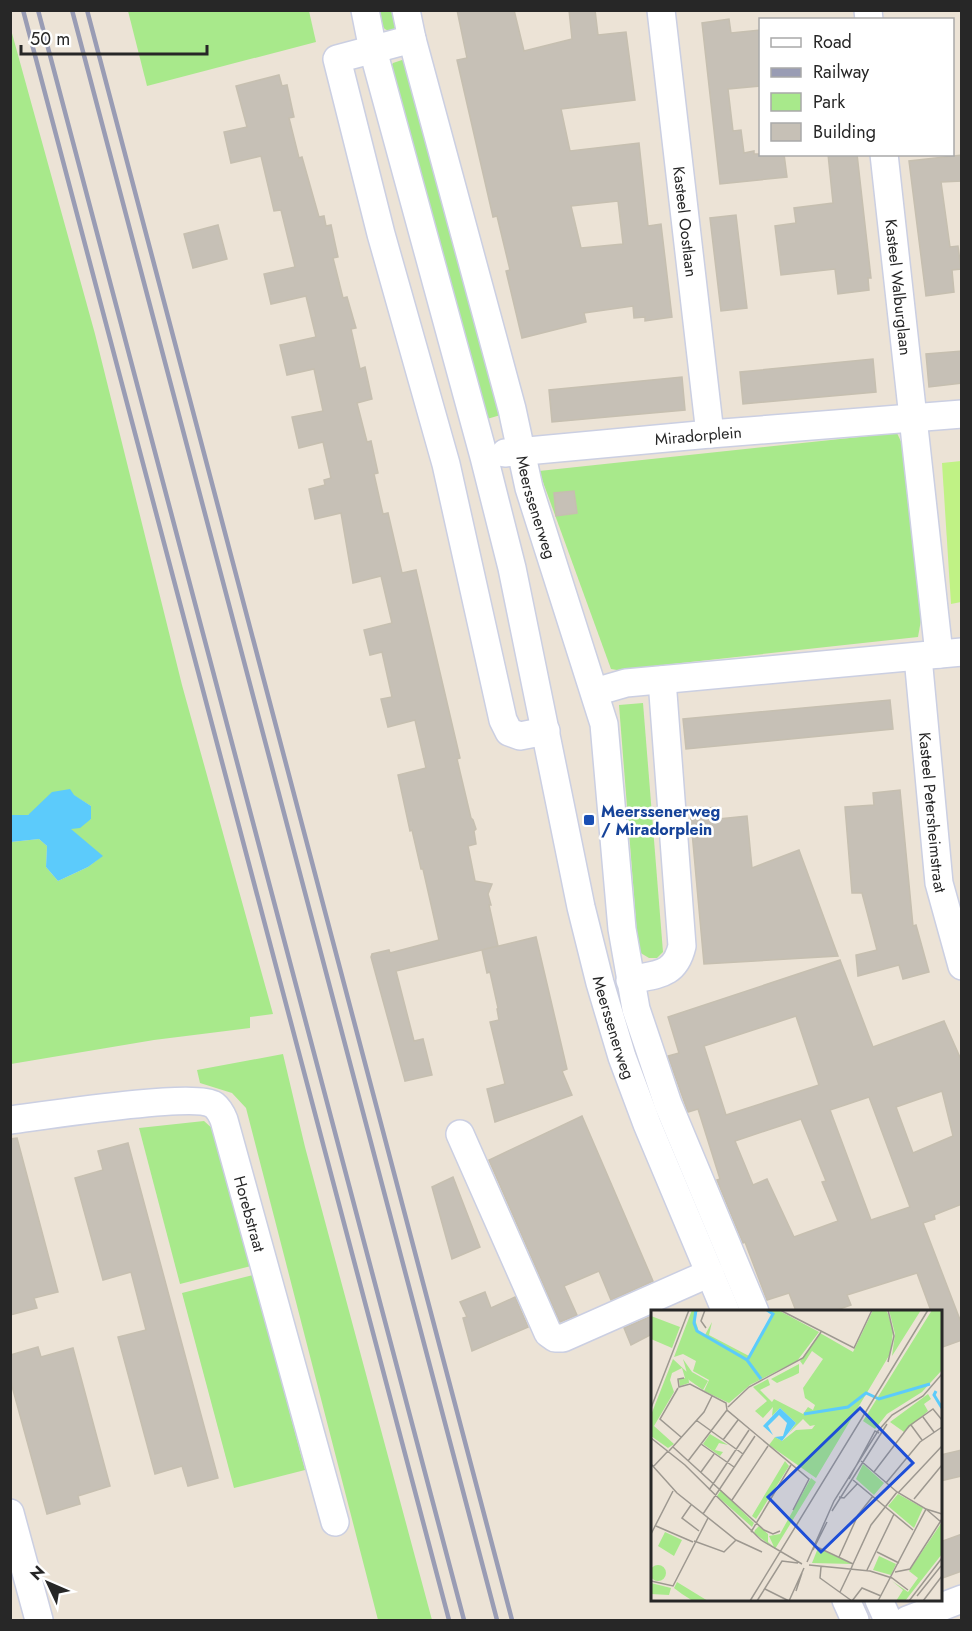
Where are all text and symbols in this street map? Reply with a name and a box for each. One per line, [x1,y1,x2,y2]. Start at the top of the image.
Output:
scale bar [21,18,207,56]
legend [759,18,954,156]
text: 50 m [30,26,70,52]
text: Road [813,29,852,55]
text: Railway [813,59,869,85]
text: Park [813,89,845,115]
text: Building [813,119,876,145]
street label: Kasteel Oostlaan [668,165,703,278]
street label: Kasteel Walburglaan [880,218,918,357]
street label: Miradorplein [654,420,743,451]
street label: Meerssenerweg [511,453,562,562]
street label: Kasteel Petersheimstraat [914,731,953,895]
place label: Meerssenerweg / Miradorplein [601,800,720,841]
marker: Meerssenerweg / Miradorplein [582,813,596,827]
street label: Meerssenerweg [587,974,641,1082]
street label: Horebstraat [228,1173,271,1254]
inset map [651,1310,942,1601]
north arrow [18,1553,78,1613]
text: N [25,1560,50,1585]

